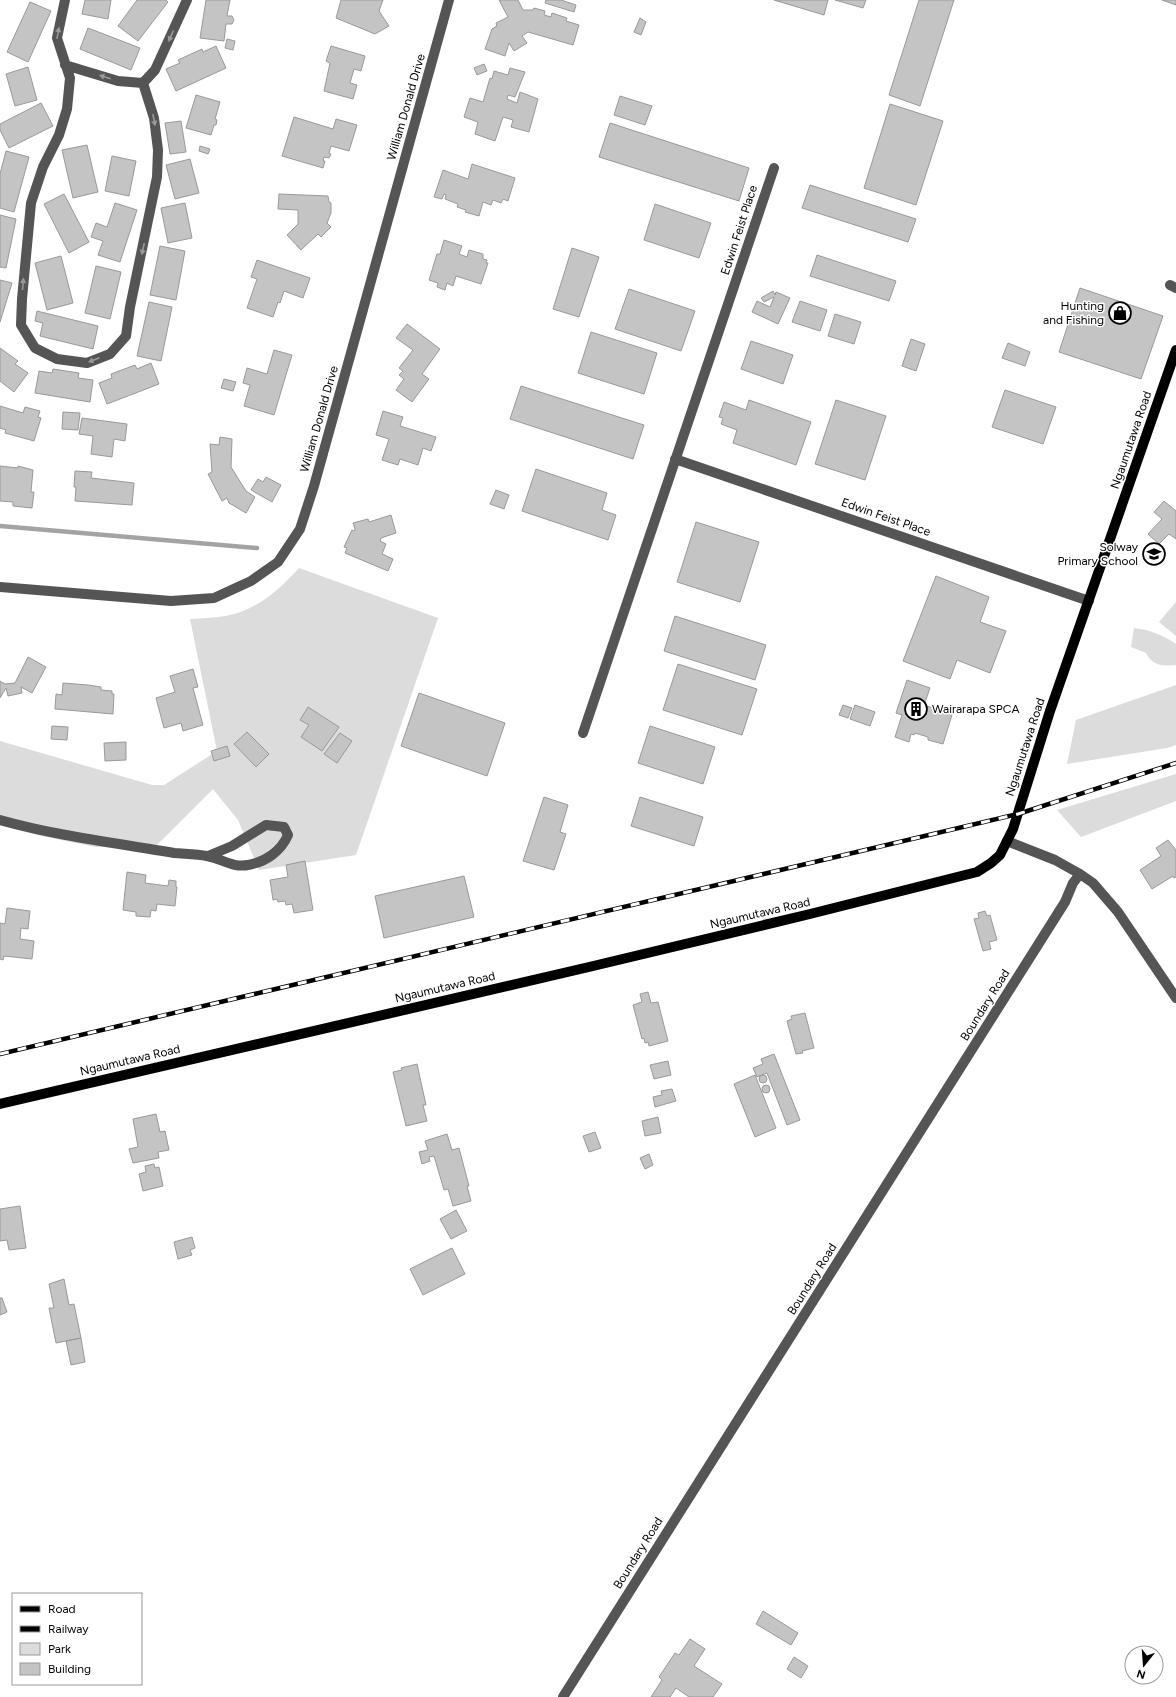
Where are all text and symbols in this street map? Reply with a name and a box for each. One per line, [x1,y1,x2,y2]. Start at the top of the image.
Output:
one-way arrow [55,27,61,39]
one-way arrow [168,30,174,42]
street label: William Donald Drive [384,52,428,162]
one-way arrow [99,74,111,80]
one-way arrow [151,114,157,126]
street label: Edwin Feist Place [718,183,760,277]
one-way arrow [140,242,146,255]
one-way arrow [20,278,26,290]
place label: Hunting and Fishing [1043,299,1104,327]
shop icon: Hunting and Fishing [1107,300,1133,326]
one-way arrow [88,357,100,363]
street label: William Donald Drive [297,364,341,474]
street label: Ngaumutawa Road [1108,389,1154,491]
street label: Edwin Feist Place [839,495,933,539]
place label: Solway Primary School [1057,540,1139,568]
school or university icon: Solway Primary School [1141,541,1167,567]
building icon: Wairarapa SPCA [903,696,929,722]
street label: Ngaumutawa Road [1002,696,1048,798]
place label: Wairarapa SPCA [932,702,1020,716]
street label: Ngaumutawa Road [708,895,812,931]
street label: Boundary Road [957,967,1013,1043]
street label: Ngaumutawa Road [393,969,497,1005]
street label: Ngaumutawa Road [78,1042,182,1078]
street label: Boundary Road [784,1241,840,1317]
street label: Boundary Road [610,1515,666,1591]
legend [12,1593,142,1685]
text: Road [48,1602,76,1616]
text: Railway [48,1622,89,1636]
text: Park [48,1642,71,1656]
north arrow [1124,1645,1164,1685]
text: Building [48,1662,91,1676]
text: N [1135,1667,1147,1682]

